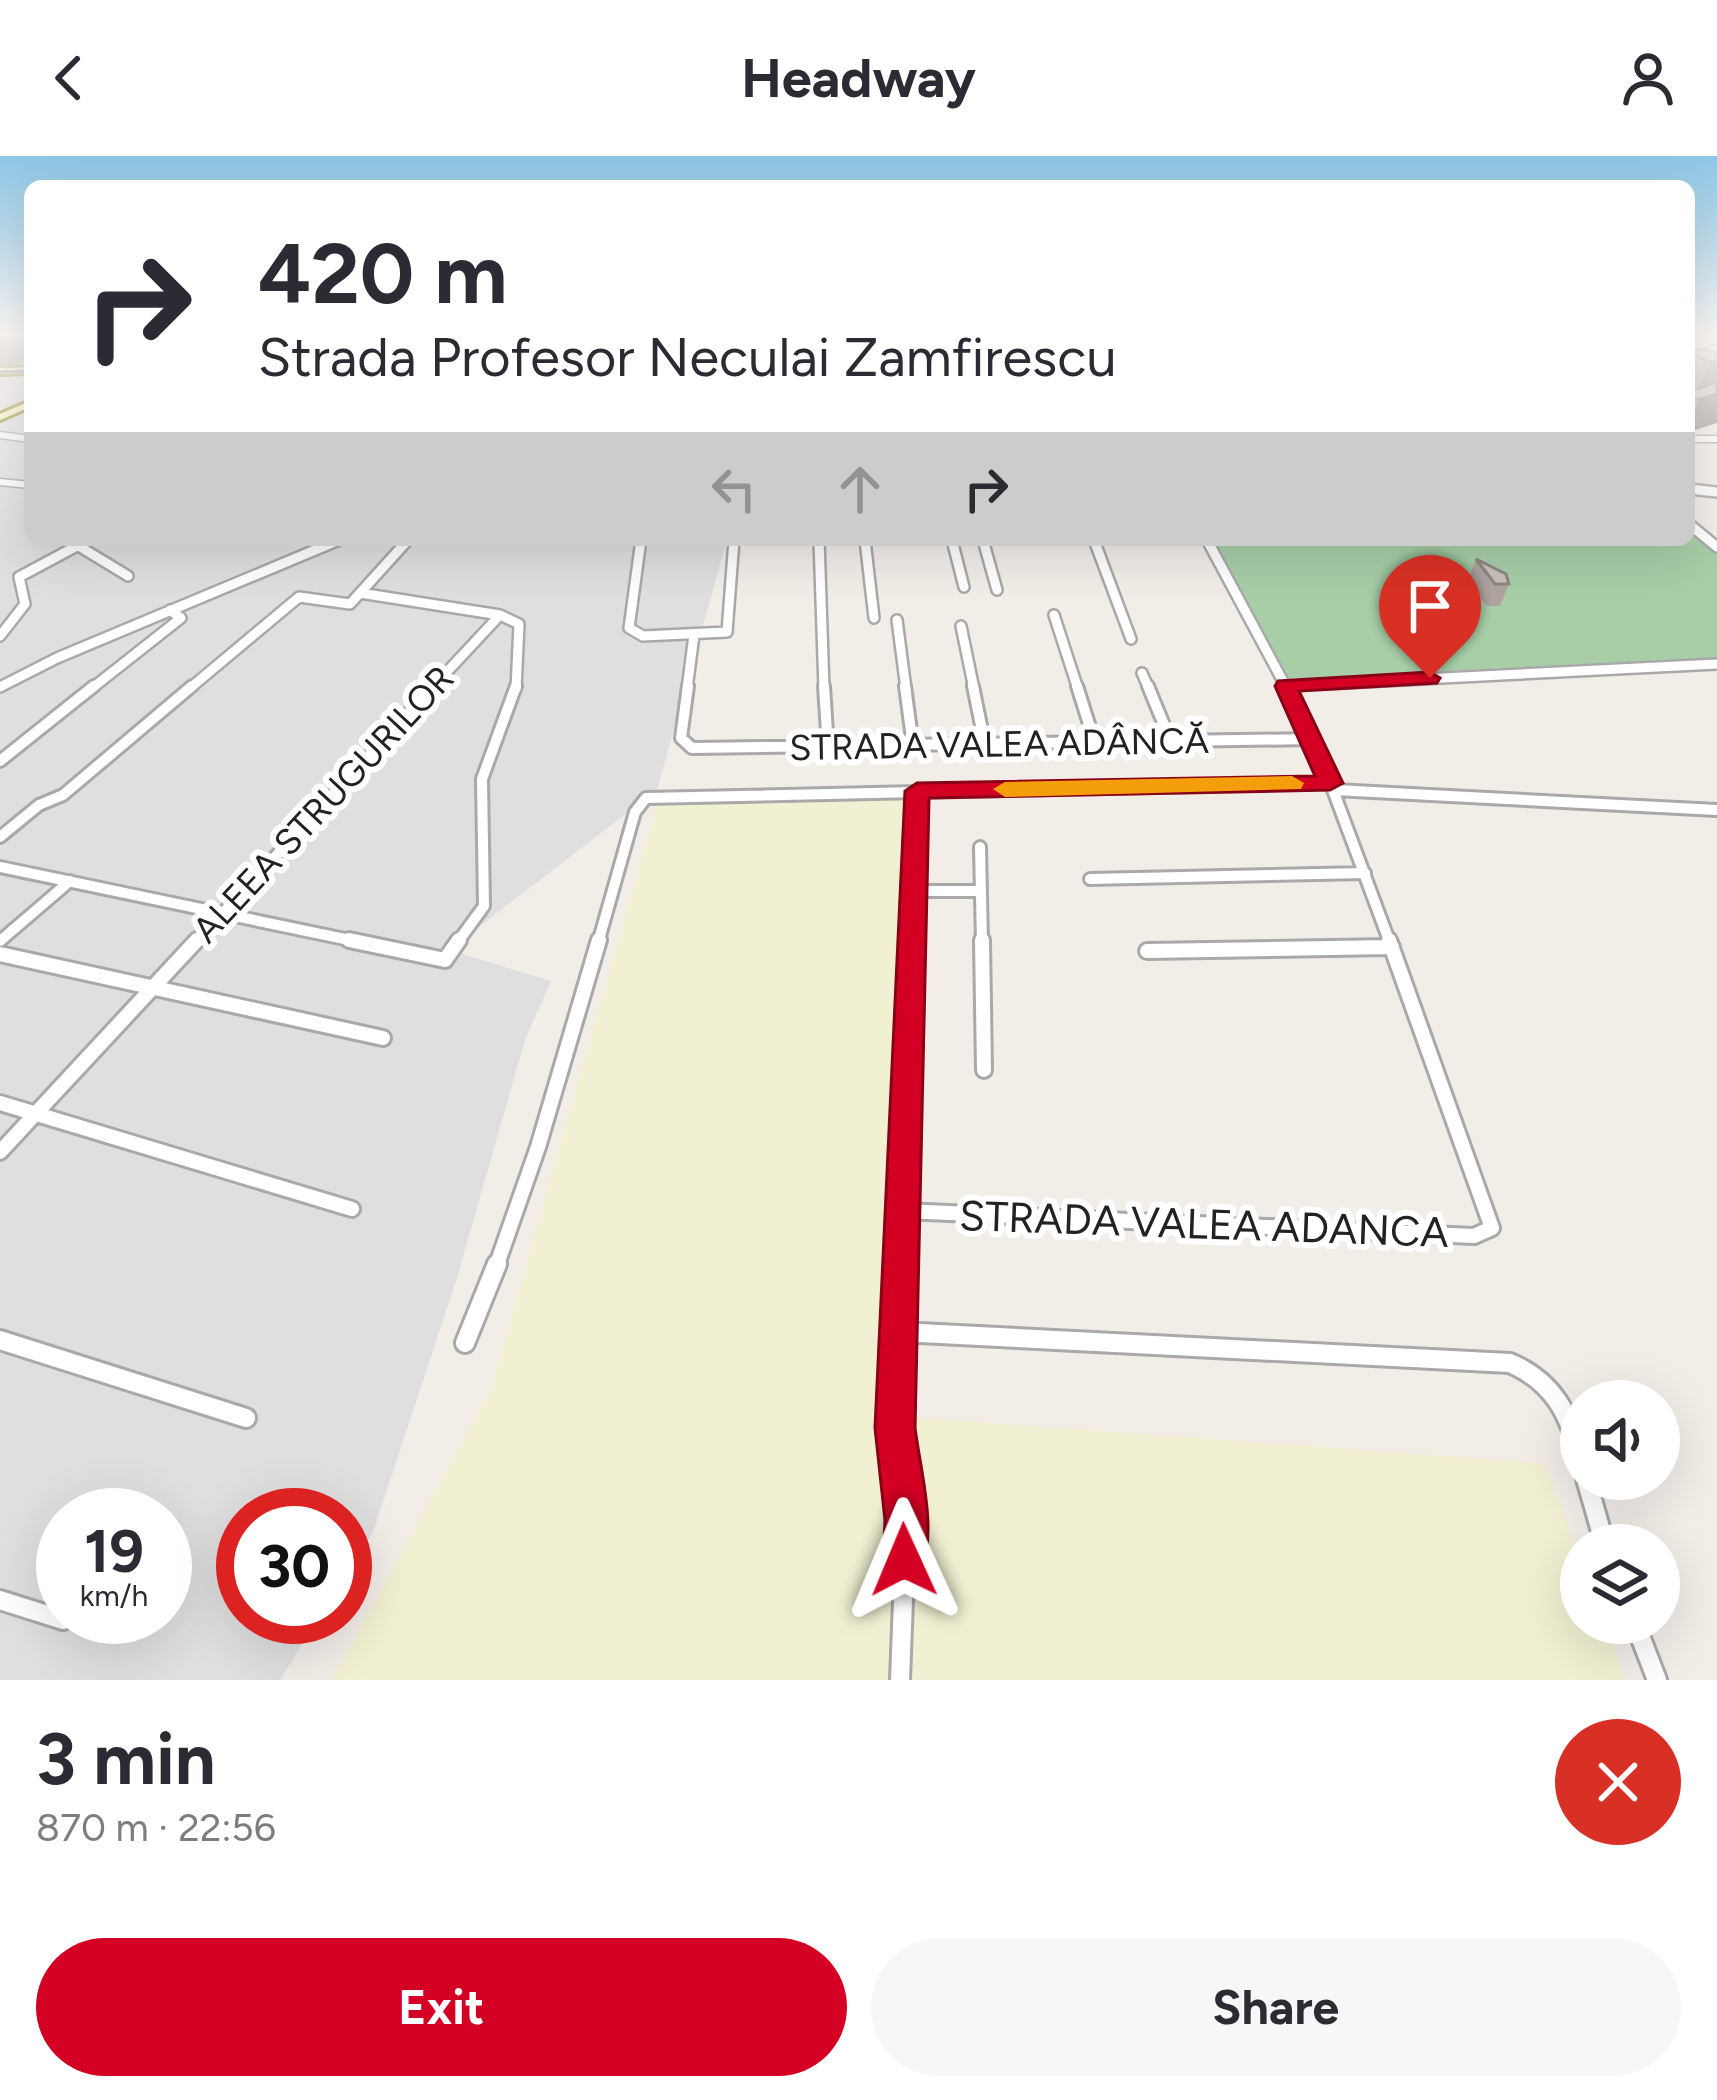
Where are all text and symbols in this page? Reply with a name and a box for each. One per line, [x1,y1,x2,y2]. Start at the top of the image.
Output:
icon: back [36,45,102,111]
icon: person [1615,45,1681,111]
text: Headway [741,46,976,111]
text: 420 m [258,223,507,324]
icon: right [60,228,216,384]
text: Strada Profesor Neculai Zamfirescu [258,325,1117,390]
icon: left [701,456,767,522]
icon: ahead [827,456,893,522]
icon: right [953,456,1019,522]
pin [1379,555,1481,678]
icon: arrive [1397,573,1463,639]
street label: ALEEA STRUGURILOR [184,657,462,951]
street label: STRADA VALEA ADÂNCĂ [789,719,1210,769]
street label: STRADA VALEA ADANCA [958,1190,1450,1258]
map controls [1560,1380,1680,1644]
button: sound [1560,1380,1680,1500]
speed limit sign: 30 [216,1488,372,1644]
position arrow [841,1497,967,1623]
text: 19 [84,1515,144,1587]
button: layers [1560,1524,1680,1644]
text: km/h [80,1577,148,1614]
text: 3 min [36,1716,216,1802]
button: close [1555,1719,1681,1845]
text: 870 m · 22:56 [36,1804,276,1851]
button: Exit [36,1938,847,2076]
button: Share [871,1938,1681,2076]

